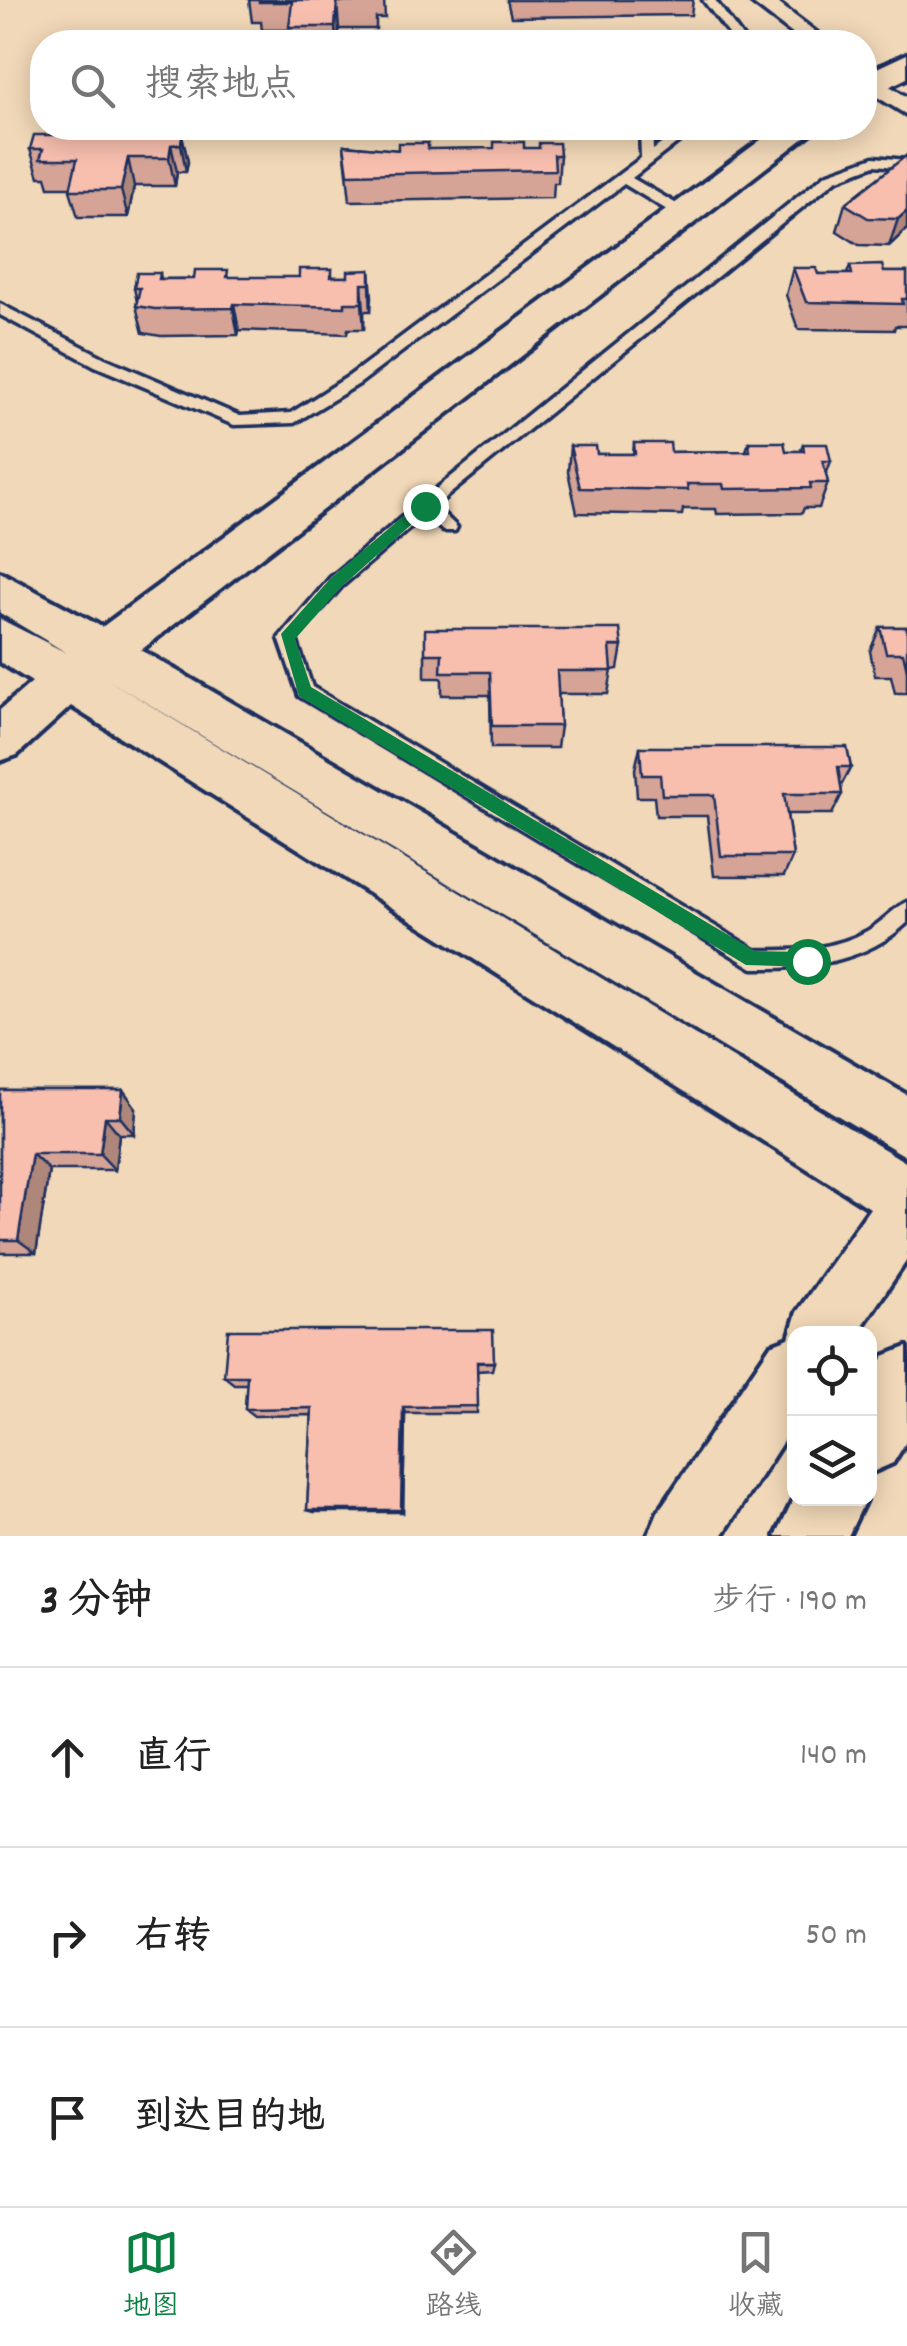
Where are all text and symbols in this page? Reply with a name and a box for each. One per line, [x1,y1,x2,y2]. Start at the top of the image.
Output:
search box [30,30,877,140]
icon: search [65,58,120,113]
text: 搜索地点 [145,60,297,115]
route end [403,484,449,530]
route start [785,939,831,985]
map controls [787,1326,877,1506]
button: locate [787,1326,877,1416]
button: layers [787,1416,877,1506]
text: 3 分钟 [40,1574,152,1634]
text: 步行 · 190 m [713,1580,867,1626]
icon: ahead [40,1730,95,1785]
text: 直行 [135,1732,211,1787]
text: 140 m [800,1734,867,1780]
icon: right [40,1910,95,1965]
text: 右转 [135,1912,211,1967]
text: 50 m [805,1914,867,1960]
icon: arrive [40,2090,95,2145]
text: 到达目的地 [135,2092,325,2147]
tab: 地图 [123,2225,179,2329]
tab: 路线 [425,2225,482,2329]
tab: 收藏 [728,2225,784,2329]

